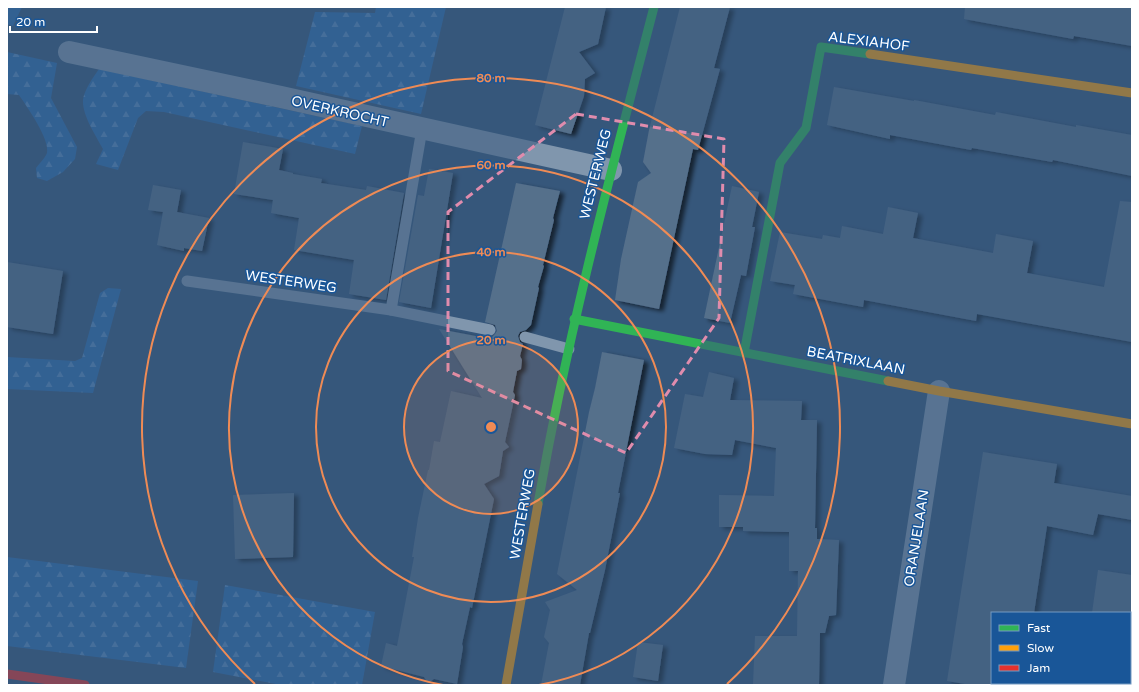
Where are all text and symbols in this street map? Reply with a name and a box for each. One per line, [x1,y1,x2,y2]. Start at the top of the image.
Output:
scale bar [10,8,97,34]
text: 20 m [16,15,45,29]
street label: ALEXIAHOF [827,28,911,55]
text: 80 m [476,71,506,85]
street label: OVERKROCHT [290,92,391,131]
street label: WESTERWEG [576,127,615,221]
text: 60 m [476,158,506,172]
text: 40 m [476,245,506,259]
street label: WESTERWEG [244,267,338,296]
text: 20 m [476,333,506,347]
street label: BEATRIXLAAN [805,343,906,378]
centre of rings [484,420,498,434]
street label: WESTERWEG [506,467,539,561]
street label: ORANJELAAN [900,488,933,588]
legend [991,612,1131,684]
text: Fast [1027,621,1051,635]
text: Slow [1027,641,1054,655]
text: Jam [1027,661,1050,675]

